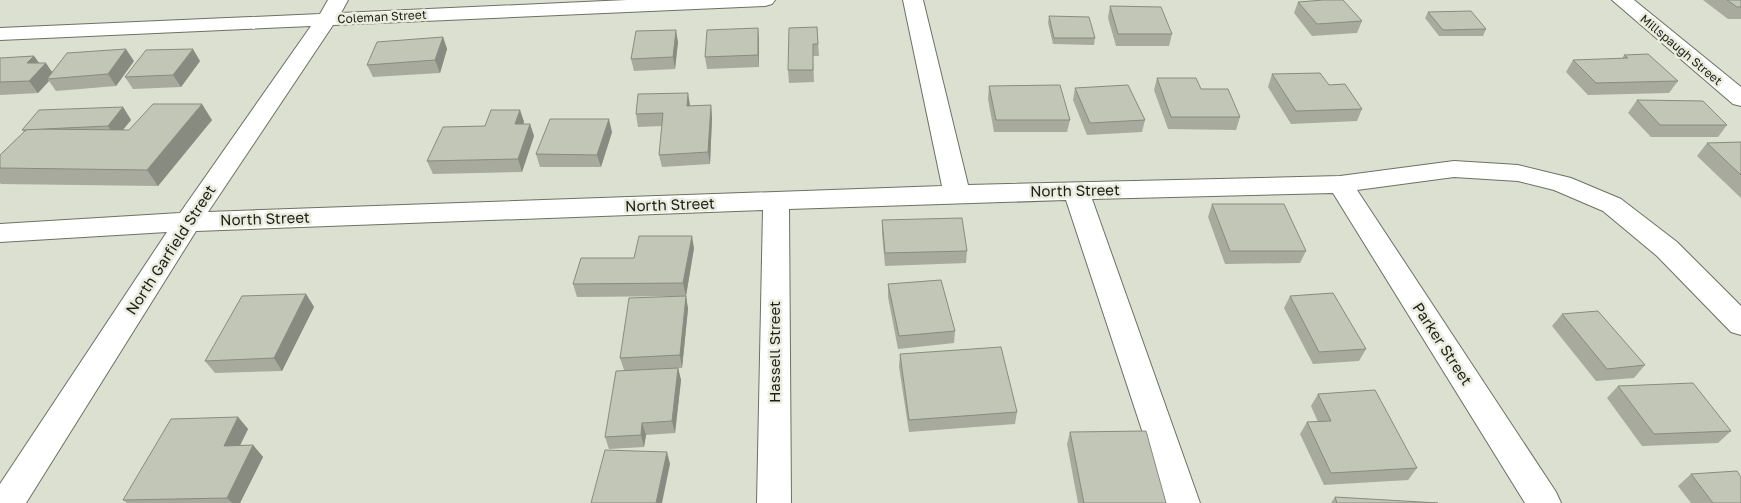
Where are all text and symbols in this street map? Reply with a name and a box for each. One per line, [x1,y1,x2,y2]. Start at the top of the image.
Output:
street label: Coleman Street [337,7,427,26]
street label: Millspaugh Street [1637,11,1725,88]
street label: North Street [1030,180,1120,200]
street label: North Garfield Street [122,181,219,318]
street label: North Street [625,193,715,215]
street label: North Street [220,207,310,229]
street label: Parker Street [1409,299,1476,388]
street label: Hassell Street [765,301,783,403]

